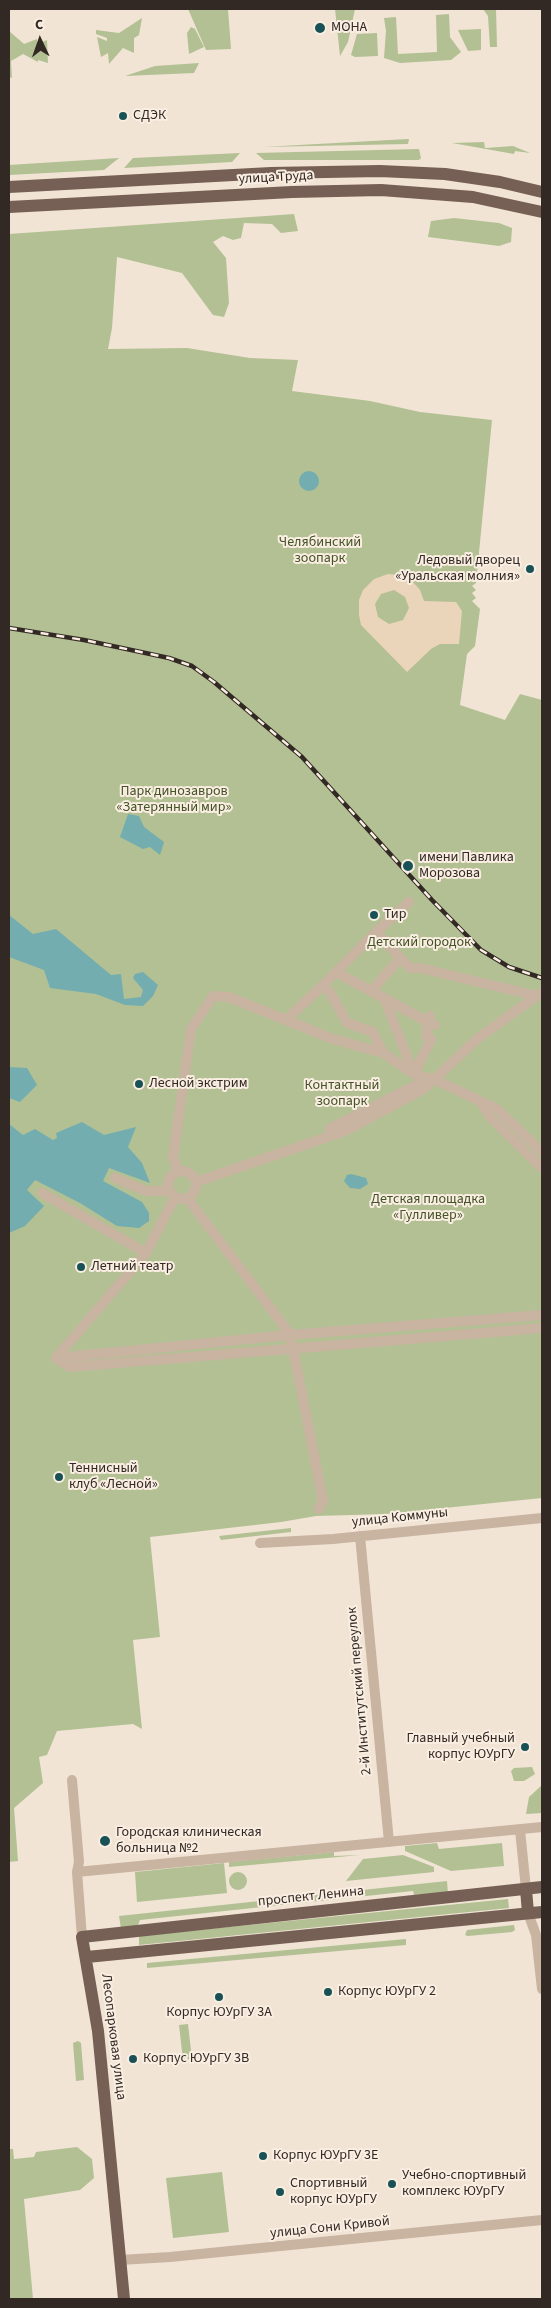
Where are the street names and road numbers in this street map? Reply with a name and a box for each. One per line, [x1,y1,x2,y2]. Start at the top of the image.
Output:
street label: улица Труда [238,168,314,188]
street label: улица Коммуны [351,1505,449,1531]
street label: 2-й Институтский переулок [344,1606,376,1776]
street label: проспект Ленина [257,1883,365,1911]
street label: Лесопарковая улица [97,1973,129,2101]
street label: улица Сони Кривой [269,2213,391,2243]

